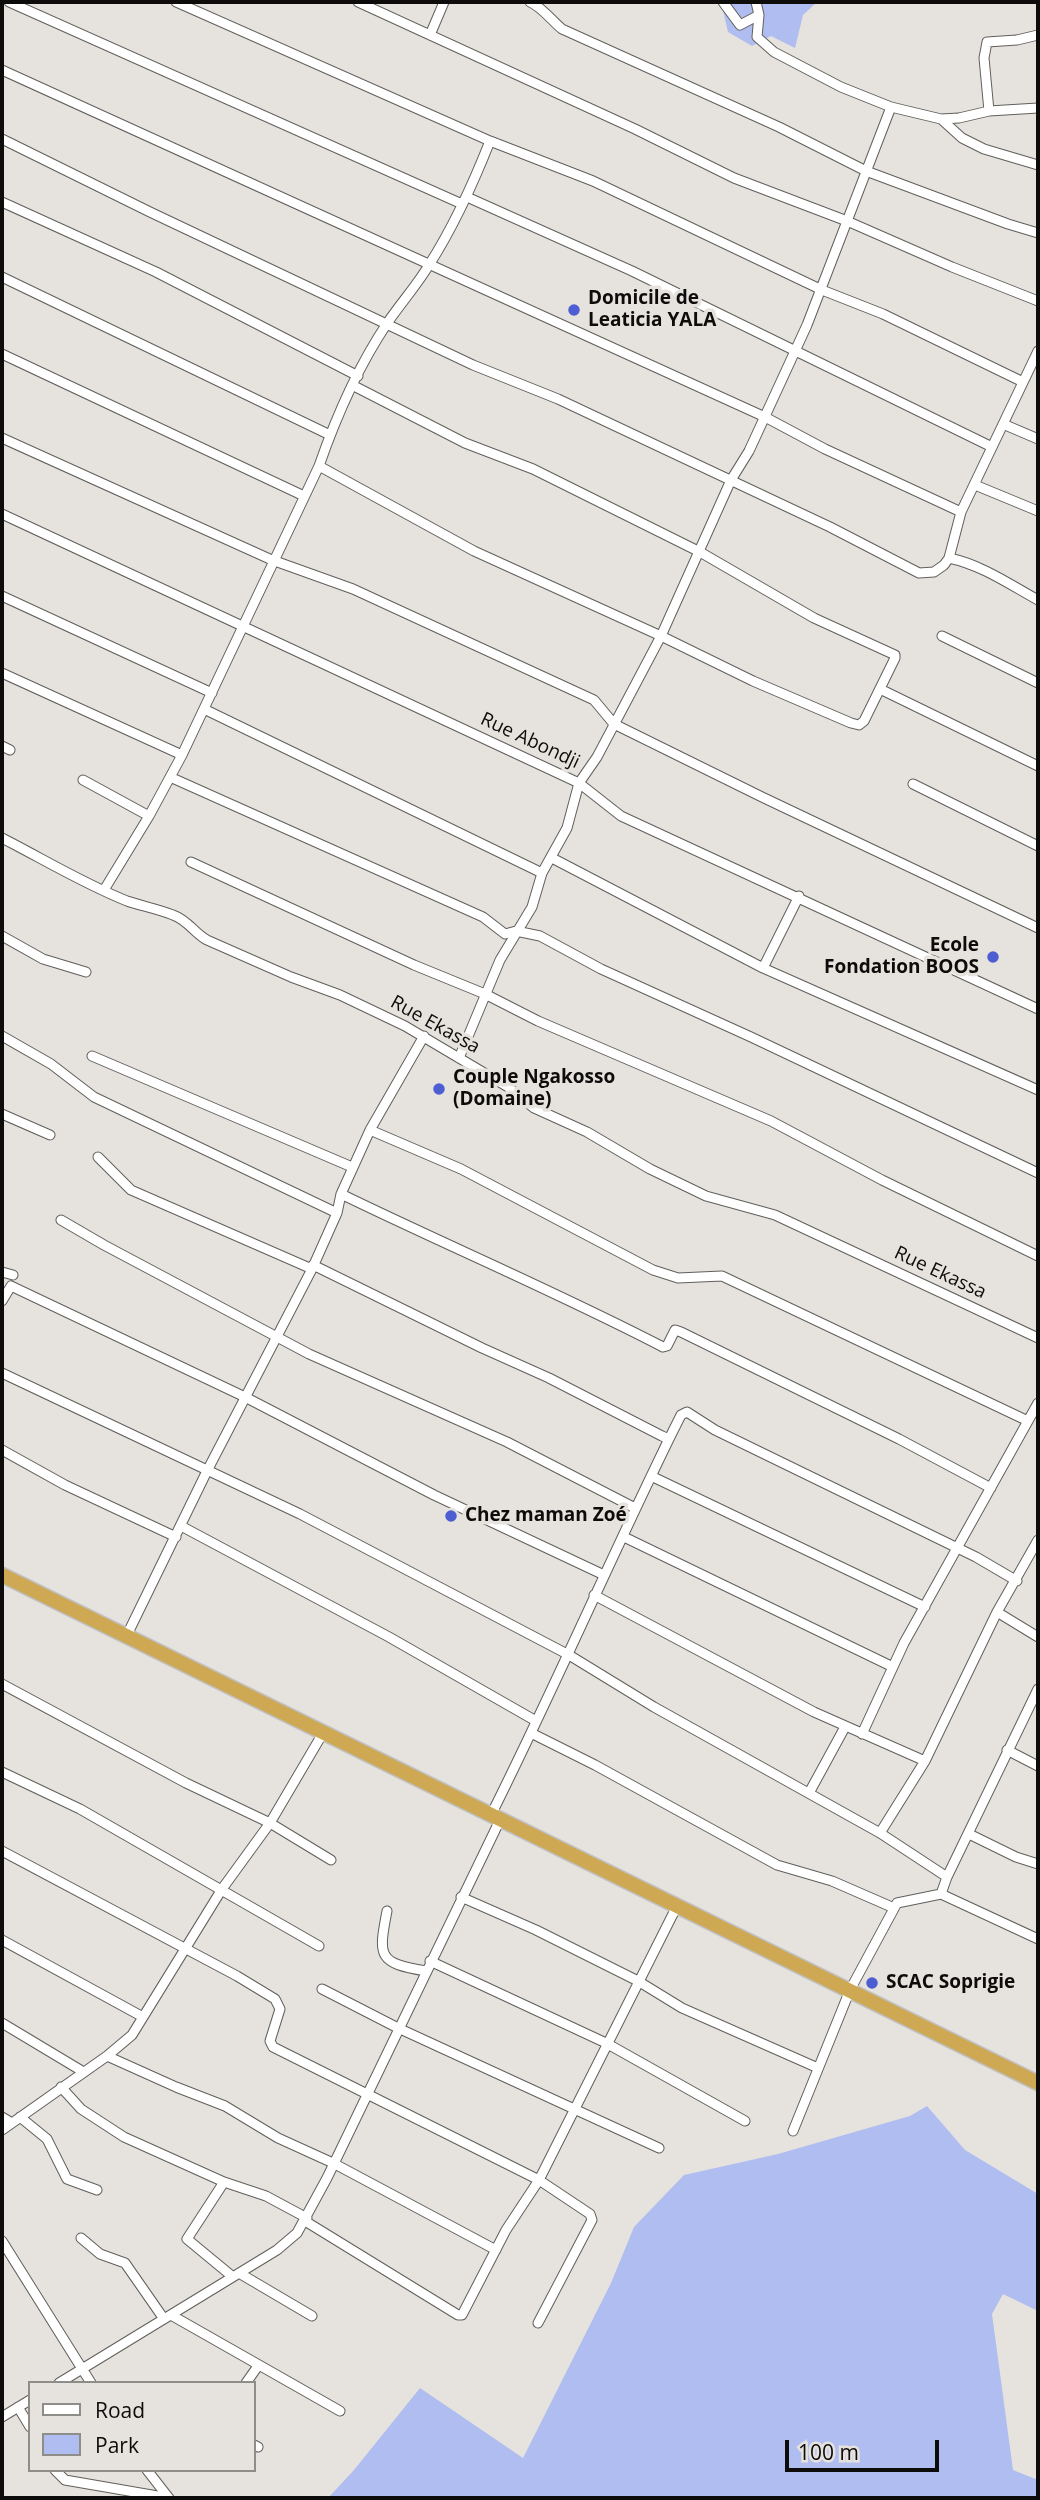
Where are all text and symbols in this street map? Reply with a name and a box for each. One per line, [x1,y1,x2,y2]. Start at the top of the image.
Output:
place label: Domicile de Leaticia YALA [588,288,716,332]
marker: Domicile de Leaticia YALA [566,302,582,318]
street label: Rue Abondji [477,708,583,774]
place label: Ecole Fondation BOOS [824,935,979,979]
marker: Ecole Fondation BOOS [985,949,1001,965]
street label: Rue Ekassa [386,991,484,1059]
place label: Couple Ngakosso (Domaine) [453,1067,615,1111]
marker: Couple Ngakosso (Domaine) [431,1081,447,1097]
street label: Rue Ekassa [890,1242,990,1304]
place label: Chez maman Zoé [465,1505,627,1527]
marker: Chez maman Zoé [443,1508,459,1524]
place label: SCAC Soprigie [886,1972,1015,1994]
marker: SCAC Soprigie [864,1975,880,1991]
legend [28,2381,256,2472]
text: Road [95,2396,145,2424]
scale bar [788,2426,942,2470]
text: Park [95,2431,139,2459]
text: 100 m [798,2438,859,2466]

